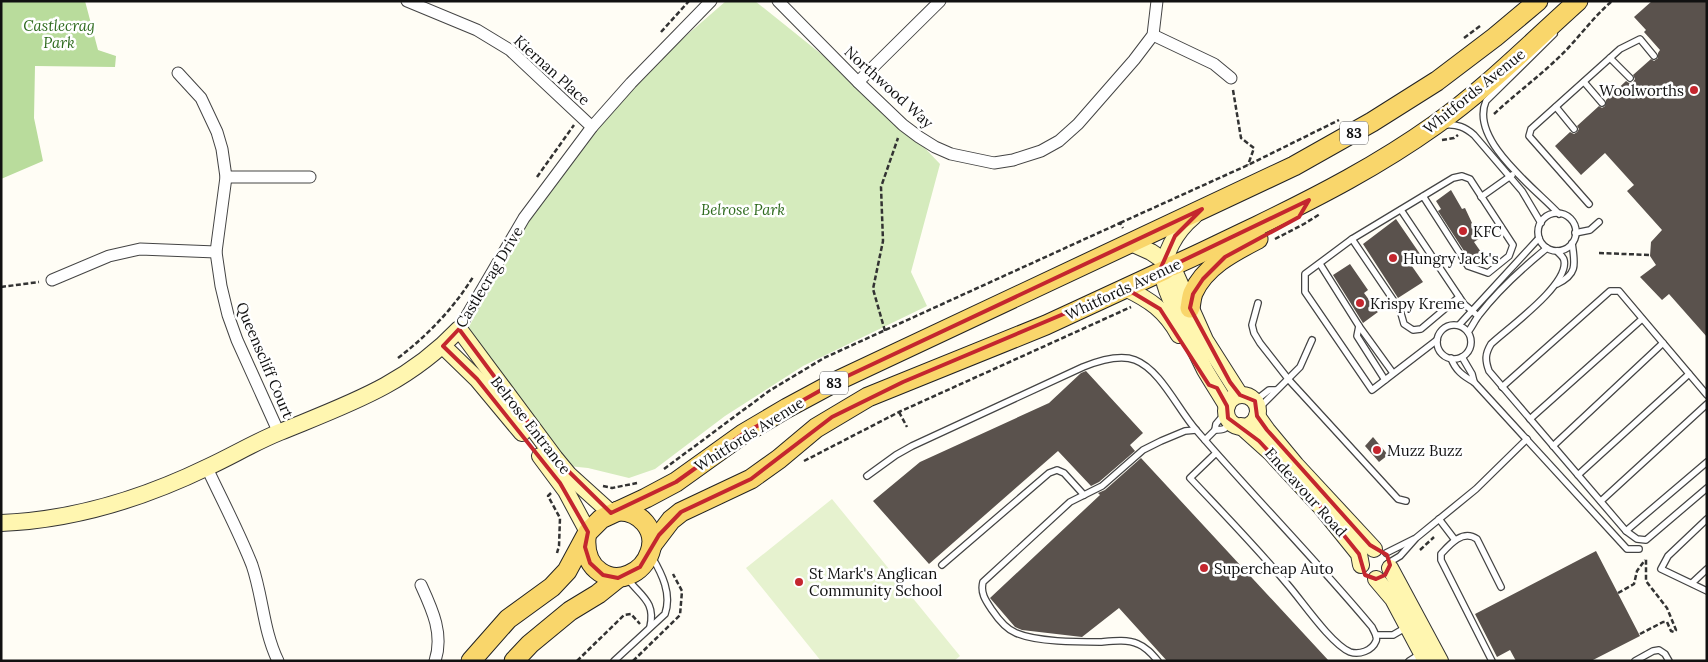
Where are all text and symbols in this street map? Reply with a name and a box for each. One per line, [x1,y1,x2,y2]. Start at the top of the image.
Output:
park label: Castlecrag Park [23,16,95,52]
street label: Kiernan Place [510,31,594,109]
street label: Northwood Way [840,42,938,132]
street label: Whitfords Avenue [1419,44,1529,138]
place label: Woolworths [1599,81,1684,100]
marker: Woolworths [1688,84,1700,96]
road number: 83 [1340,122,1368,144]
park label: Belrose Park [701,200,785,219]
place label: KFC [1473,222,1502,241]
street label: Castlecrag Drive [451,223,527,331]
marker: KFC [1457,225,1469,237]
place label: Hungry Jack's [1403,249,1499,268]
marker: Hungry Jack's [1387,252,1399,264]
street label: Whitfords Avenue [1062,254,1184,324]
place label: Krispy Kreme [1370,294,1465,313]
marker: Krispy Kreme [1354,297,1366,309]
street label: Queenscliff Court [232,299,298,421]
street label: Belrose Entrance [487,372,575,478]
road number: 83 [820,372,848,394]
street label: Whitfords Avenue [691,393,807,475]
place label: Muzz Buzz [1387,441,1462,460]
street label: Endeavour Road [1261,443,1351,541]
marker: Muzz Buzz [1371,444,1383,456]
place label: Supercheap Auto [1214,559,1334,578]
marker: Supercheap Auto [1198,562,1210,574]
place label: St Mark's Anglican Community School [809,564,942,600]
marker: St Mark's Anglican Community School [793,576,805,588]

